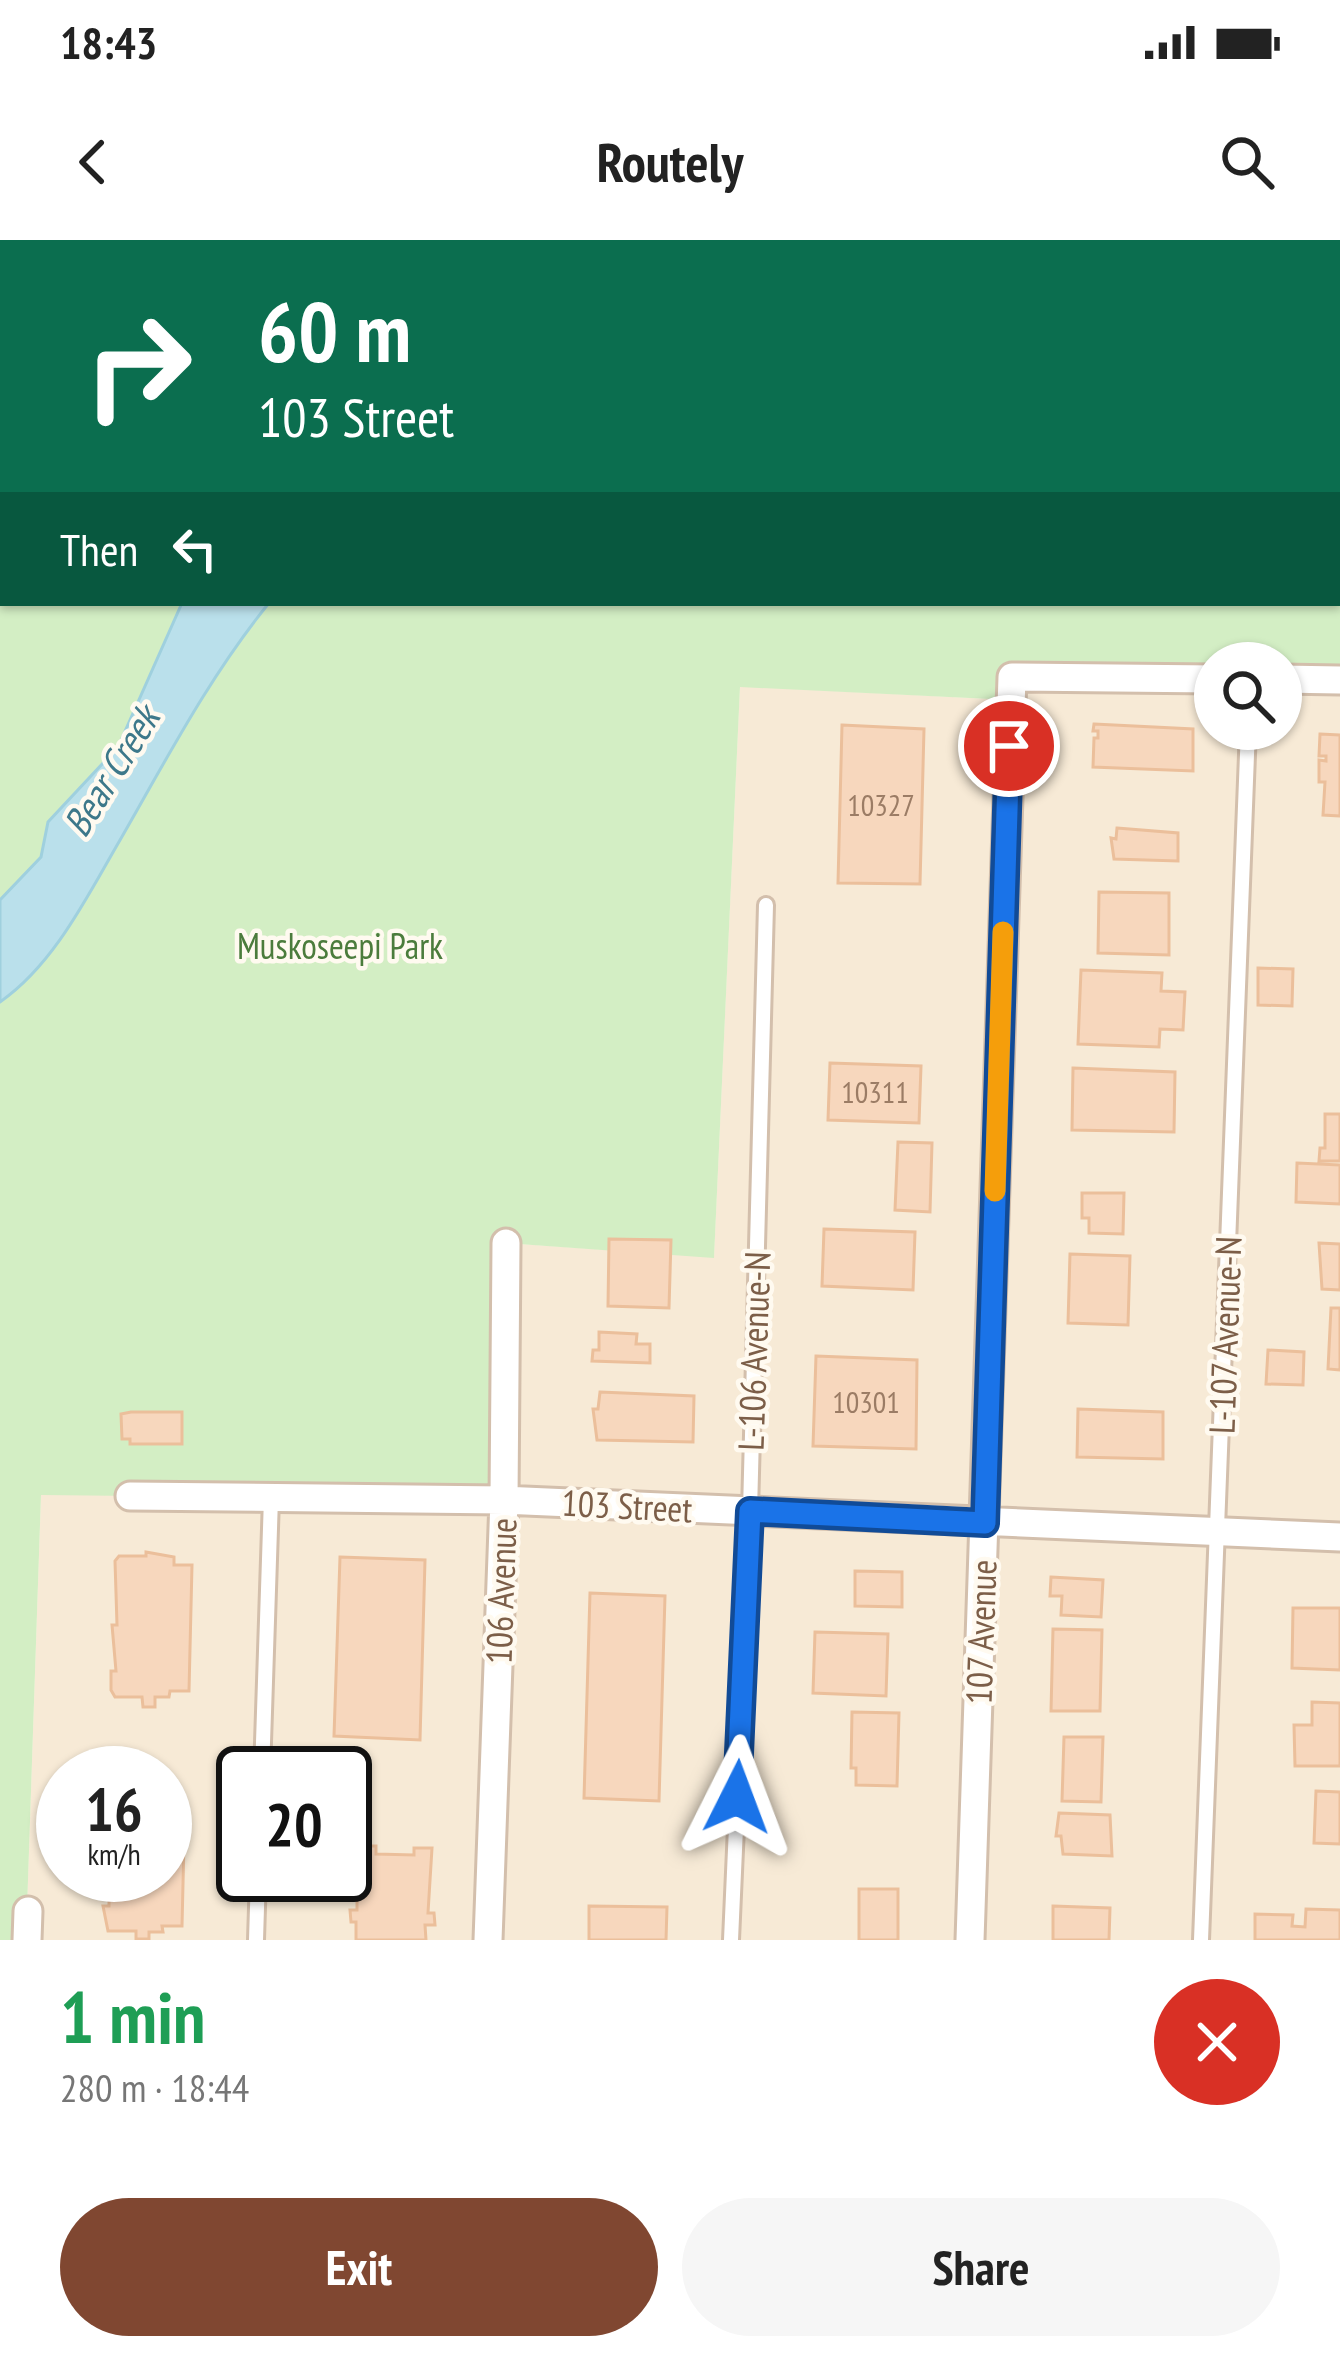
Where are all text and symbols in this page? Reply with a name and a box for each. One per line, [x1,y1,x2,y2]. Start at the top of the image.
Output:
text: 18:43 [60,13,157,71]
text: Routely [597,127,743,197]
icon: back [60,129,126,195]
icon: search [1214,129,1280,195]
text: 60 m [258,276,411,385]
icon: right [60,288,216,444]
text: 103 Street [258,382,454,452]
icon: left [162,516,228,582]
text: Then [60,520,138,578]
map controls [1194,642,1302,750]
button: search [1194,642,1302,750]
water label: Bear Creek [51,692,173,845]
pin [958,695,1060,797]
icon: arrive [976,713,1042,779]
house number: 10327 [847,785,915,824]
park label: Muskoseepi Park [237,922,443,969]
house number: 10311 [841,1072,909,1111]
street label: L-107 Avenue-N [1198,1235,1251,1435]
street label: L-106 Avenue-N [727,1251,780,1451]
house number: 10301 [832,1382,900,1421]
street label: 103 Street [561,1479,694,1532]
street label: 106 Avenue [474,1517,527,1665]
street label: 107 Avenue [954,1559,1007,1705]
position arrow [674,1734,800,1860]
speed limit sign: 20 [216,1746,372,1902]
text: 16 [85,1770,143,1848]
text: km/h [87,1834,141,1873]
text: 1 min [60,1970,205,2063]
button: close [1154,1979,1280,2105]
text: 280 m · 18:44 [60,2062,249,2113]
button: Exit [60,2198,658,2336]
button: Share [682,2198,1280,2336]

